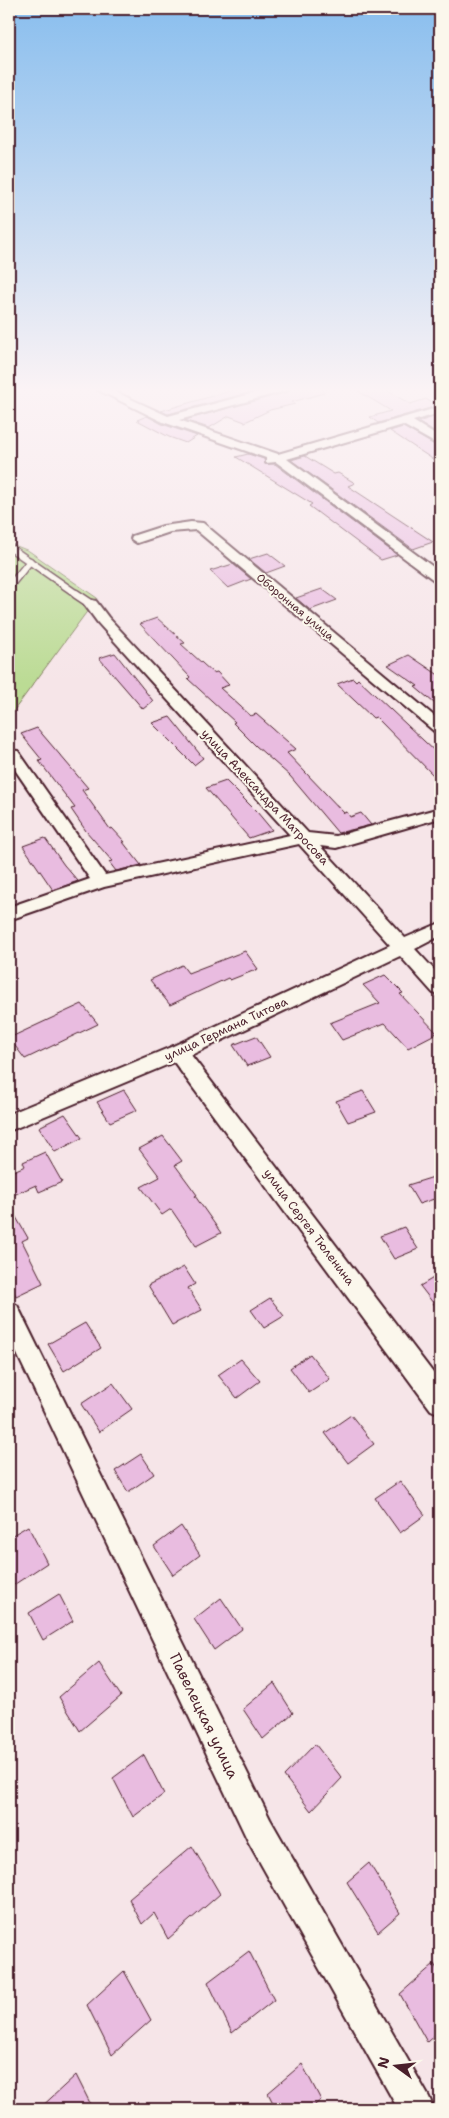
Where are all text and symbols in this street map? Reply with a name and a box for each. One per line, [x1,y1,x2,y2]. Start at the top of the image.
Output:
street label: Оборонная улица [253,570,337,644]
street label: улица Александра Матросова [198,726,333,869]
street label: улица Германа Титова [162,993,291,1065]
street label: улица Сергея Тюленина [260,1165,358,1289]
street label: Павелецкая улица [165,1650,243,1783]
north arrow [372,2040,422,2090]
text: N [373,2055,394,2070]

